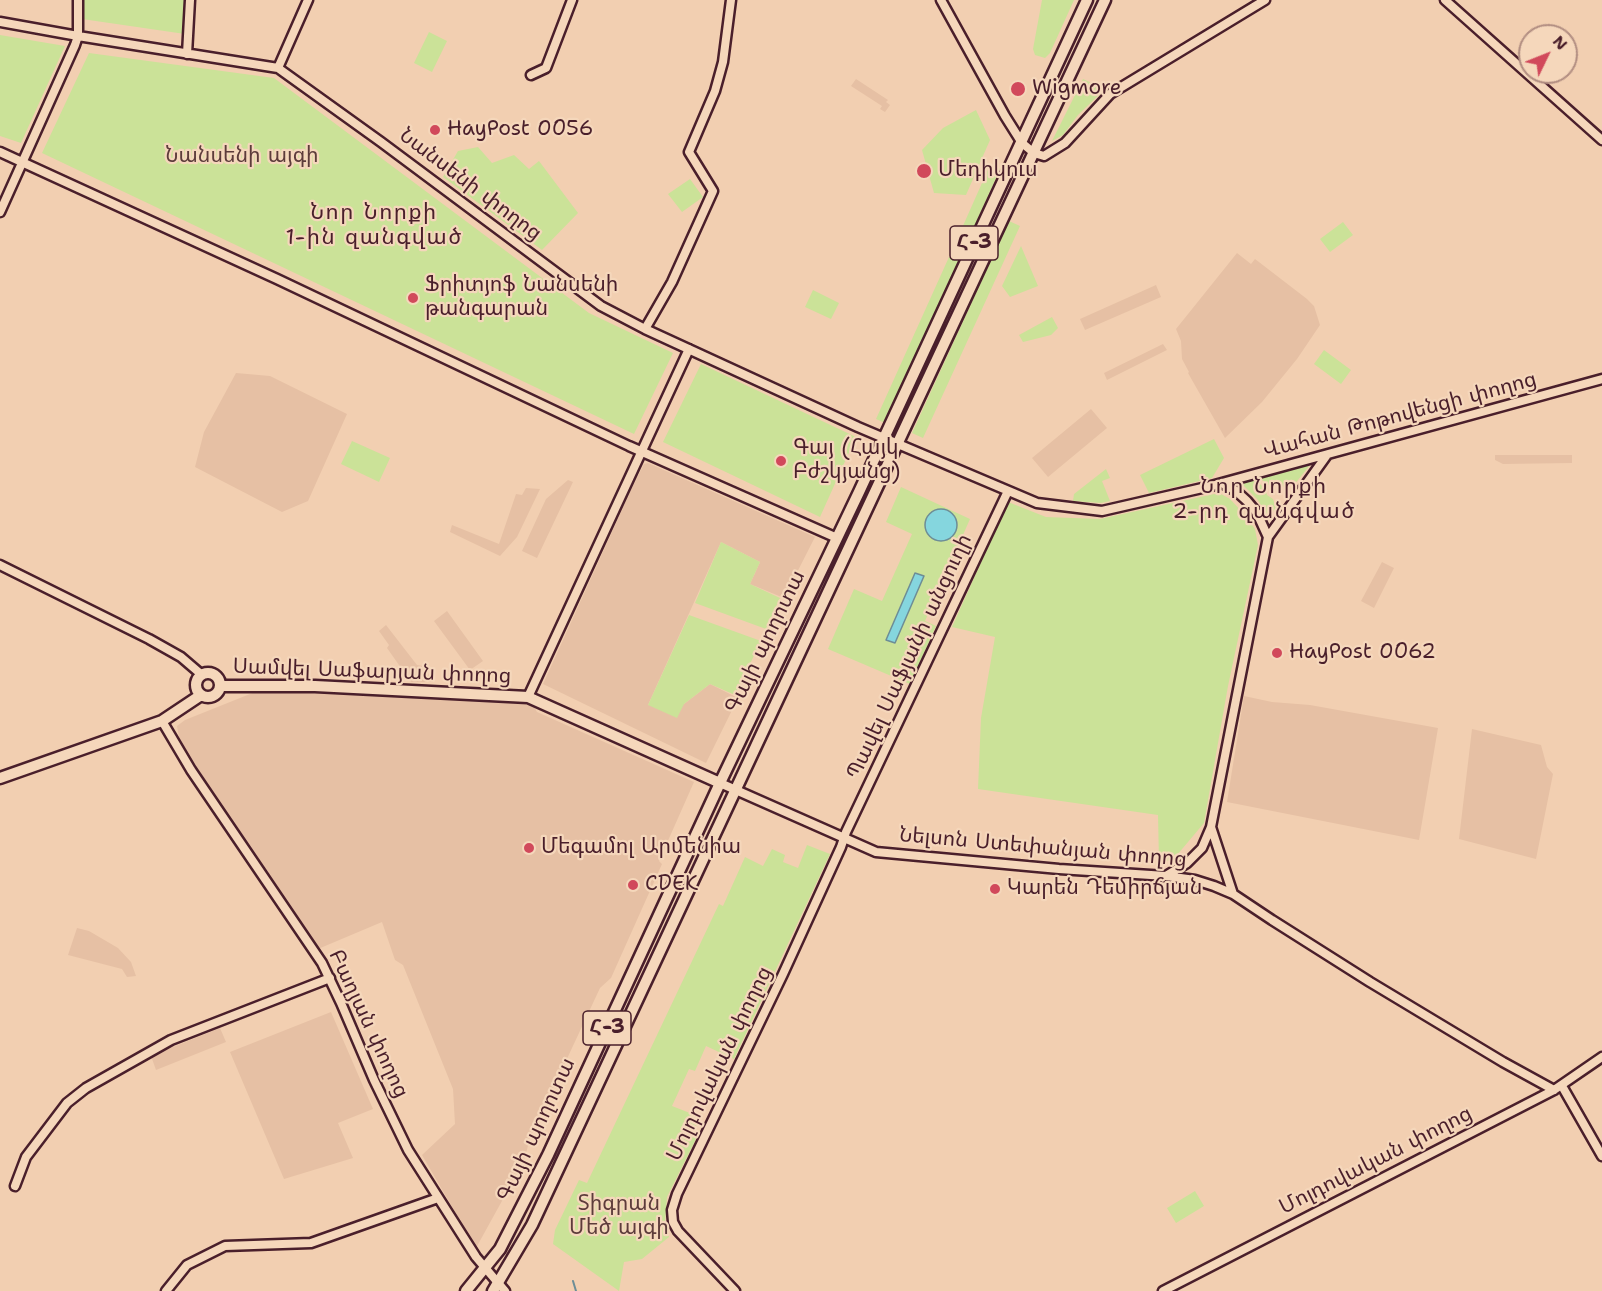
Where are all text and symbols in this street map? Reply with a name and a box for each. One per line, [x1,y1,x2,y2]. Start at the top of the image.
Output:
north arrow [1518,24,1578,84]
text: N [1548,31,1572,55]
place label: Wigmore [1032,76,1122,102]
marker: Wigmore [1009,80,1027,98]
place label: HayPost 0056 [447,117,593,143]
street label: Նանսենի փողոց [394,123,546,247]
marker: HayPost 0056 [428,123,442,137]
park label: Նանսենի այգի [165,144,319,170]
place label: Մեդիկուս [938,158,1037,184]
marker: Մեդիկուս [915,162,933,180]
district label: Նոր Նորքի 1-ին զանգված [285,200,463,252]
road number: Հ-3 [950,226,998,260]
place label: Ֆրիտյոֆ Նանսենի թանգարան [425,273,618,323]
marker: Ֆրիտյոֆ Նանսենի թանգարան [406,291,420,305]
street label: Վահան Թոթովենցի փողոց [1261,367,1539,465]
place label: Գայ (Հայկ Բժշկյանց) [793,436,900,486]
marker: Գայ (Հայկ Բժշկյանց) [774,454,788,468]
district label: Նոր Նորքի 2-րդ զանգված [1172,474,1356,526]
street label: Պավել Սաֆյանի անցուղի [842,530,978,784]
street label: Գայի պողոտա [721,566,811,718]
place label: HayPost 0062 [1289,640,1436,666]
marker: HayPost 0062 [1270,646,1284,660]
street label: Սամվել Սաֆարյան փողոց [232,655,512,689]
street label: Նելսոն Ստեփանյան փողոց [898,823,1188,873]
place label: Մեգամոլ Արմենիա [541,835,741,861]
marker: Մեգամոլ Արմենիա [522,841,536,855]
place label: CDEK [645,872,698,898]
place label: Կարեն Դեմիրճյան [1007,876,1202,902]
marker: CDEK [626,878,640,892]
marker: Կարեն Դեմիրճյան [988,882,1002,896]
street label: Բաղյան փողոց [323,946,413,1102]
street label: Մոլդովական փողոց [662,963,778,1165]
road number: Հ-3 [583,1011,631,1045]
street label: Գայի պողոտա [493,1054,581,1206]
street label: Մոլդովական փողոց [1275,1101,1477,1221]
park label: Տիգրան Մեծ այգի [569,1192,669,1242]

